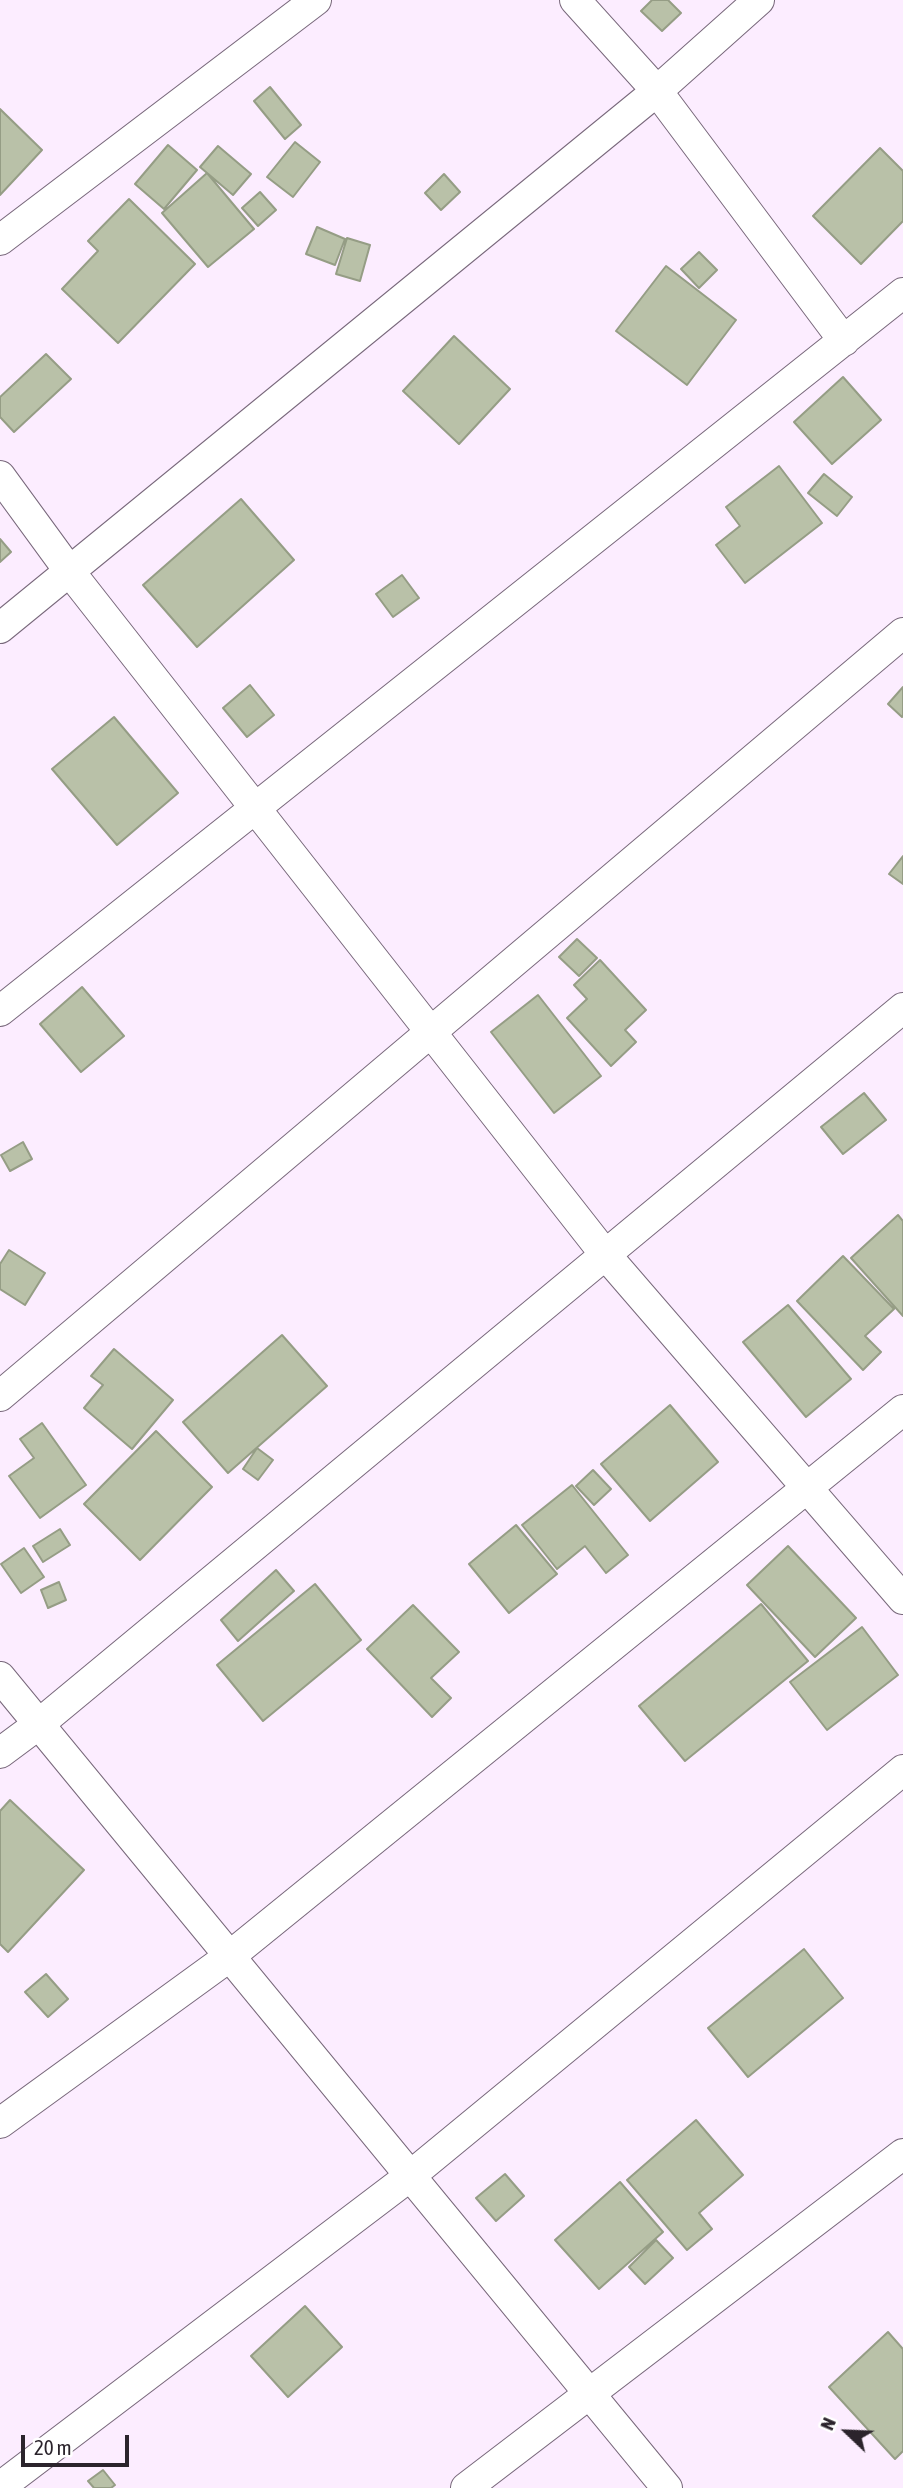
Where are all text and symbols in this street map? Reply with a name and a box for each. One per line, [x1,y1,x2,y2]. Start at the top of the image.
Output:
north arrow [812,2397,882,2467]
text: N [815,2414,840,2433]
scale bar [24,2422,133,2466]
text: 20 m [34,2435,72,2459]

